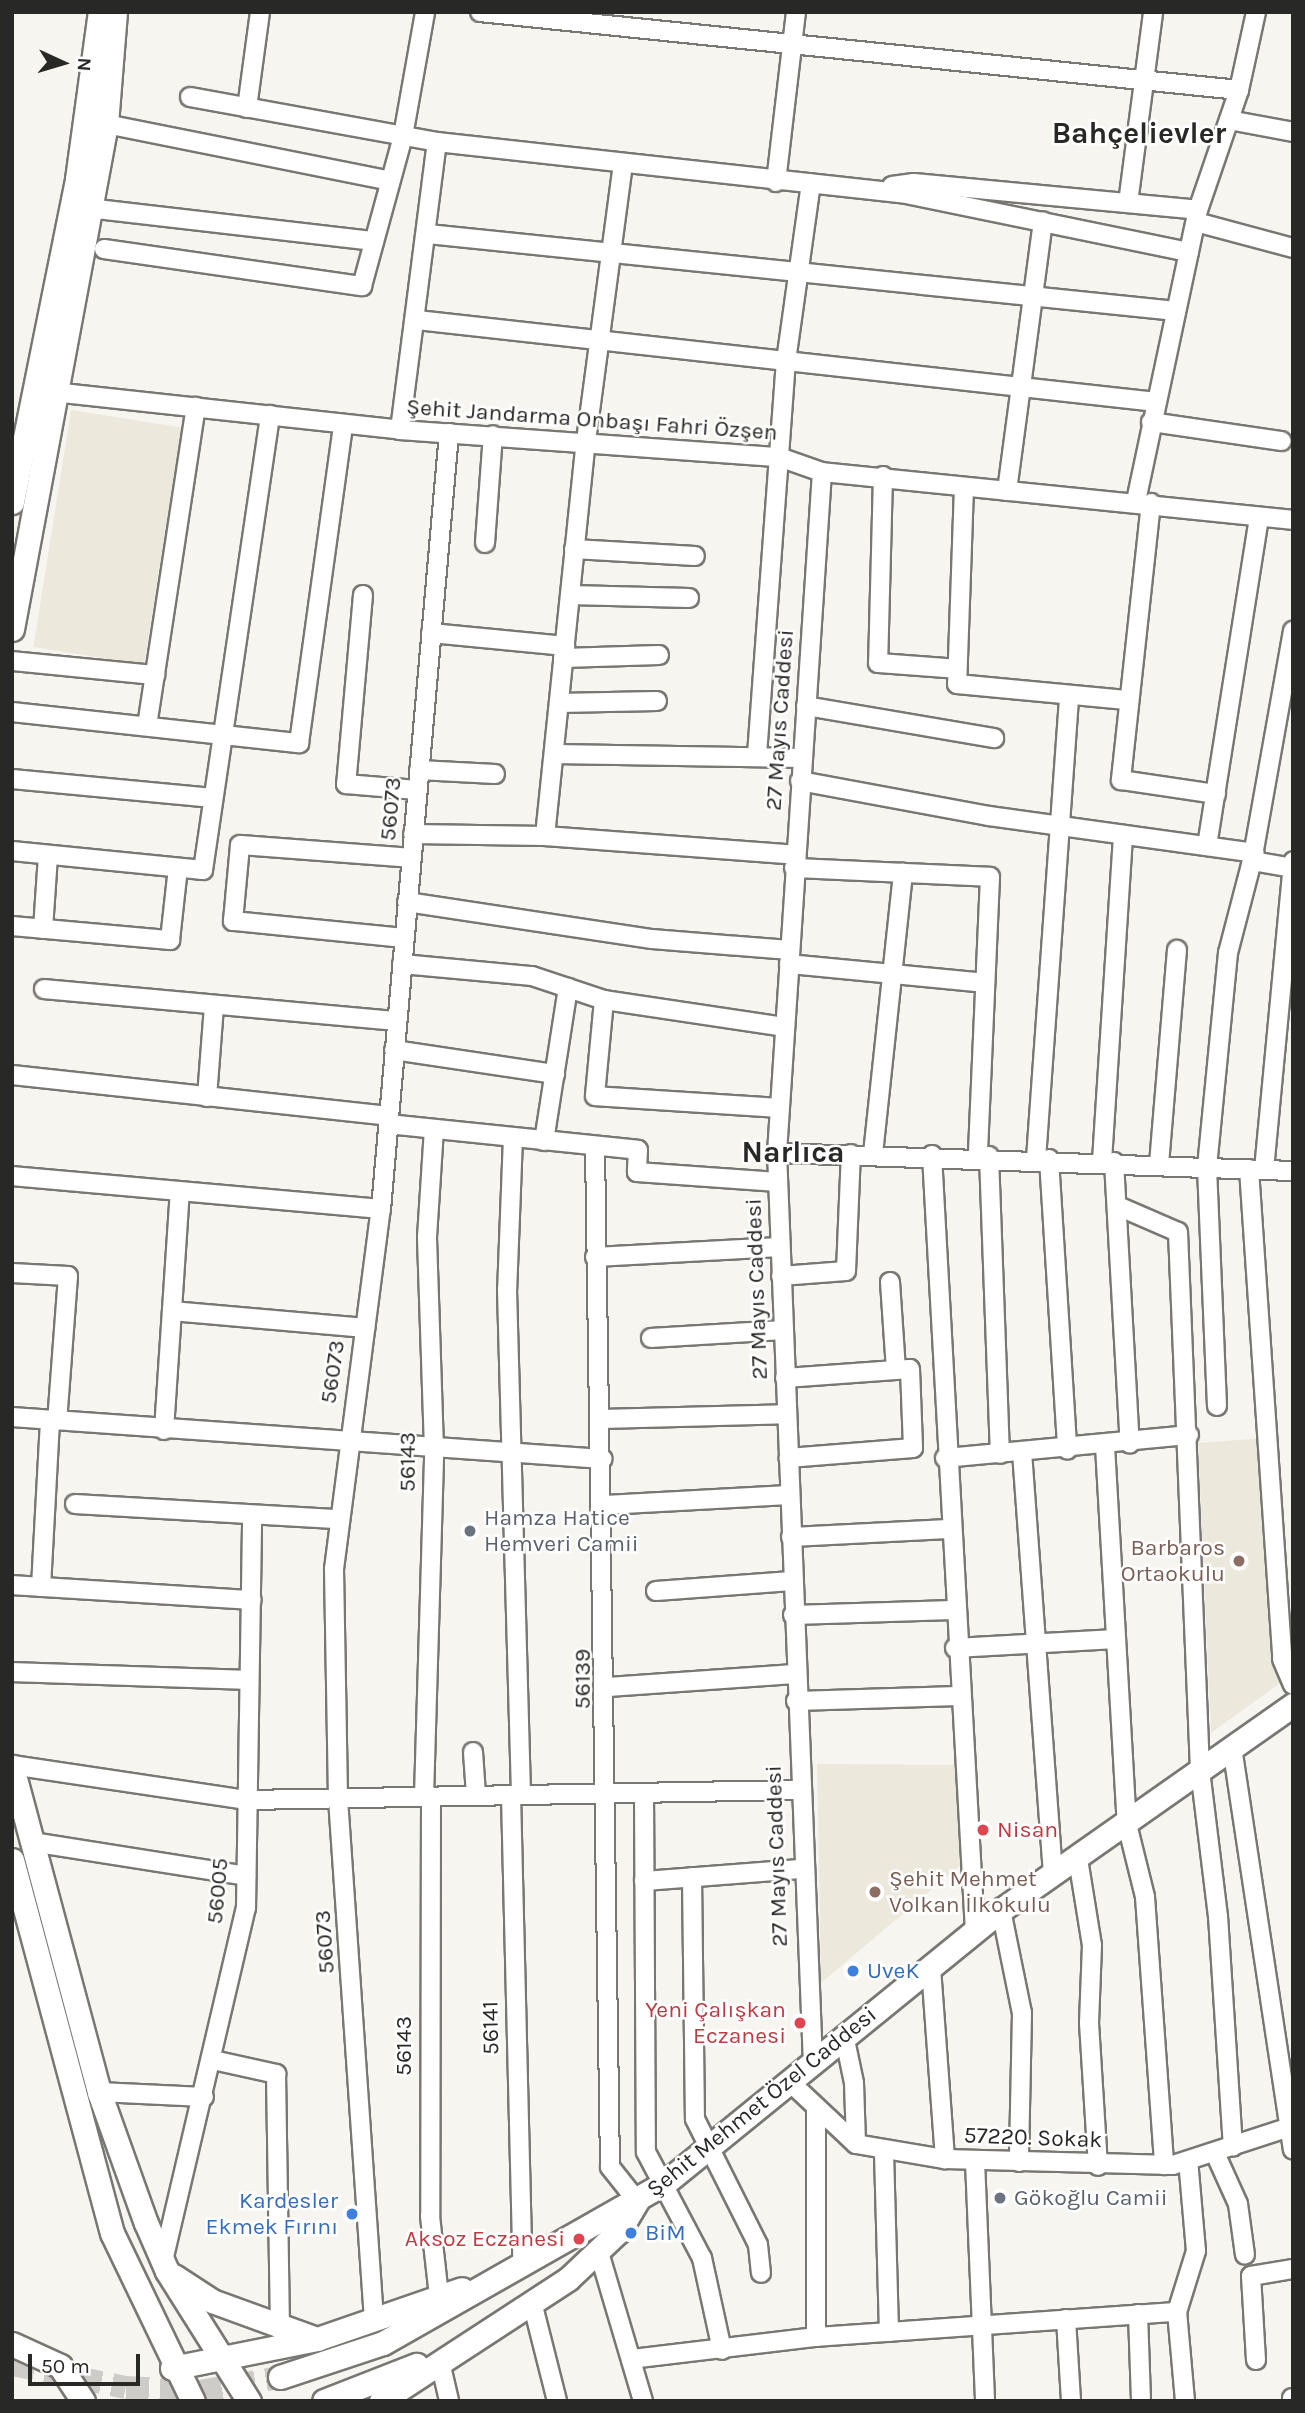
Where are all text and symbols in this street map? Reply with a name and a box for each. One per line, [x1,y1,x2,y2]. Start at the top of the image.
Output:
north arrow [28,28,98,98]
text: N [73,57,95,72]
district label: Bahçelievler [1052,115,1226,151]
street label: Şehit Jandarma Onbaşı Fahri Özşen [405,393,779,447]
street label: 27 Mayıs Caddesi [760,628,800,812]
street label: 56073 [374,776,408,842]
district label: Narlıca [741,1134,845,1170]
street label: 27 Mayıs Caddesi [740,1198,774,1380]
street label: 56073 [315,1338,351,1406]
street label: 56143 [394,1432,422,1492]
place label: Hamza Hatice Hemveri Camii [484,1504,639,1558]
marker: Hamza Hatice Hemveri Camii [462,1523,478,1539]
place label: Barbaros Ortaokulu [1121,1534,1225,1588]
marker: Barbaros Ortaokulu [1231,1553,1247,1569]
street label: 56139 [569,1649,597,1709]
street label: 27 Mayıs Caddesi [760,1765,794,1947]
place label: Nisan [997,1816,1058,1844]
marker: Nisan [975,1822,991,1838]
street label: 56005 [201,1857,235,1925]
place label: Şehit Mehmet Volkan İlkokulu [889,1865,1051,1919]
marker: Şehit Mehmet Volkan İlkokulu [867,1884,883,1900]
street label: 56073 [309,1909,341,1975]
place label: UveK [867,1957,919,1985]
marker: UveK [845,1963,861,1979]
place label: Yeni Çalışkan Eczanesi [645,1996,786,2050]
street label: 56141 [477,2001,505,2055]
street label: Şehit Mehmet Özel Caddesi [642,2001,882,2203]
marker: Yeni Çalışkan Eczanesi [792,2015,808,2031]
street label: 56143 [390,2016,418,2076]
street label: 57220. Sokak [963,2122,1103,2154]
place label: Gökoğlu Camii [1014,2184,1168,2212]
place label: Kardesler Ekmek Fırını [206,2187,338,2241]
marker: Gökoğlu Camii [992,2190,1008,2206]
marker: Kardesler Ekmek Fırını [344,2206,360,2222]
place label: BiM [645,2219,686,2247]
place label: Aksoz Eczanesi [405,2225,565,2253]
marker: BiM [623,2225,639,2241]
marker: Aksoz Eczanesi [571,2231,587,2247]
scale bar [32,2340,144,2384]
text: 50 m [41,2354,90,2378]

